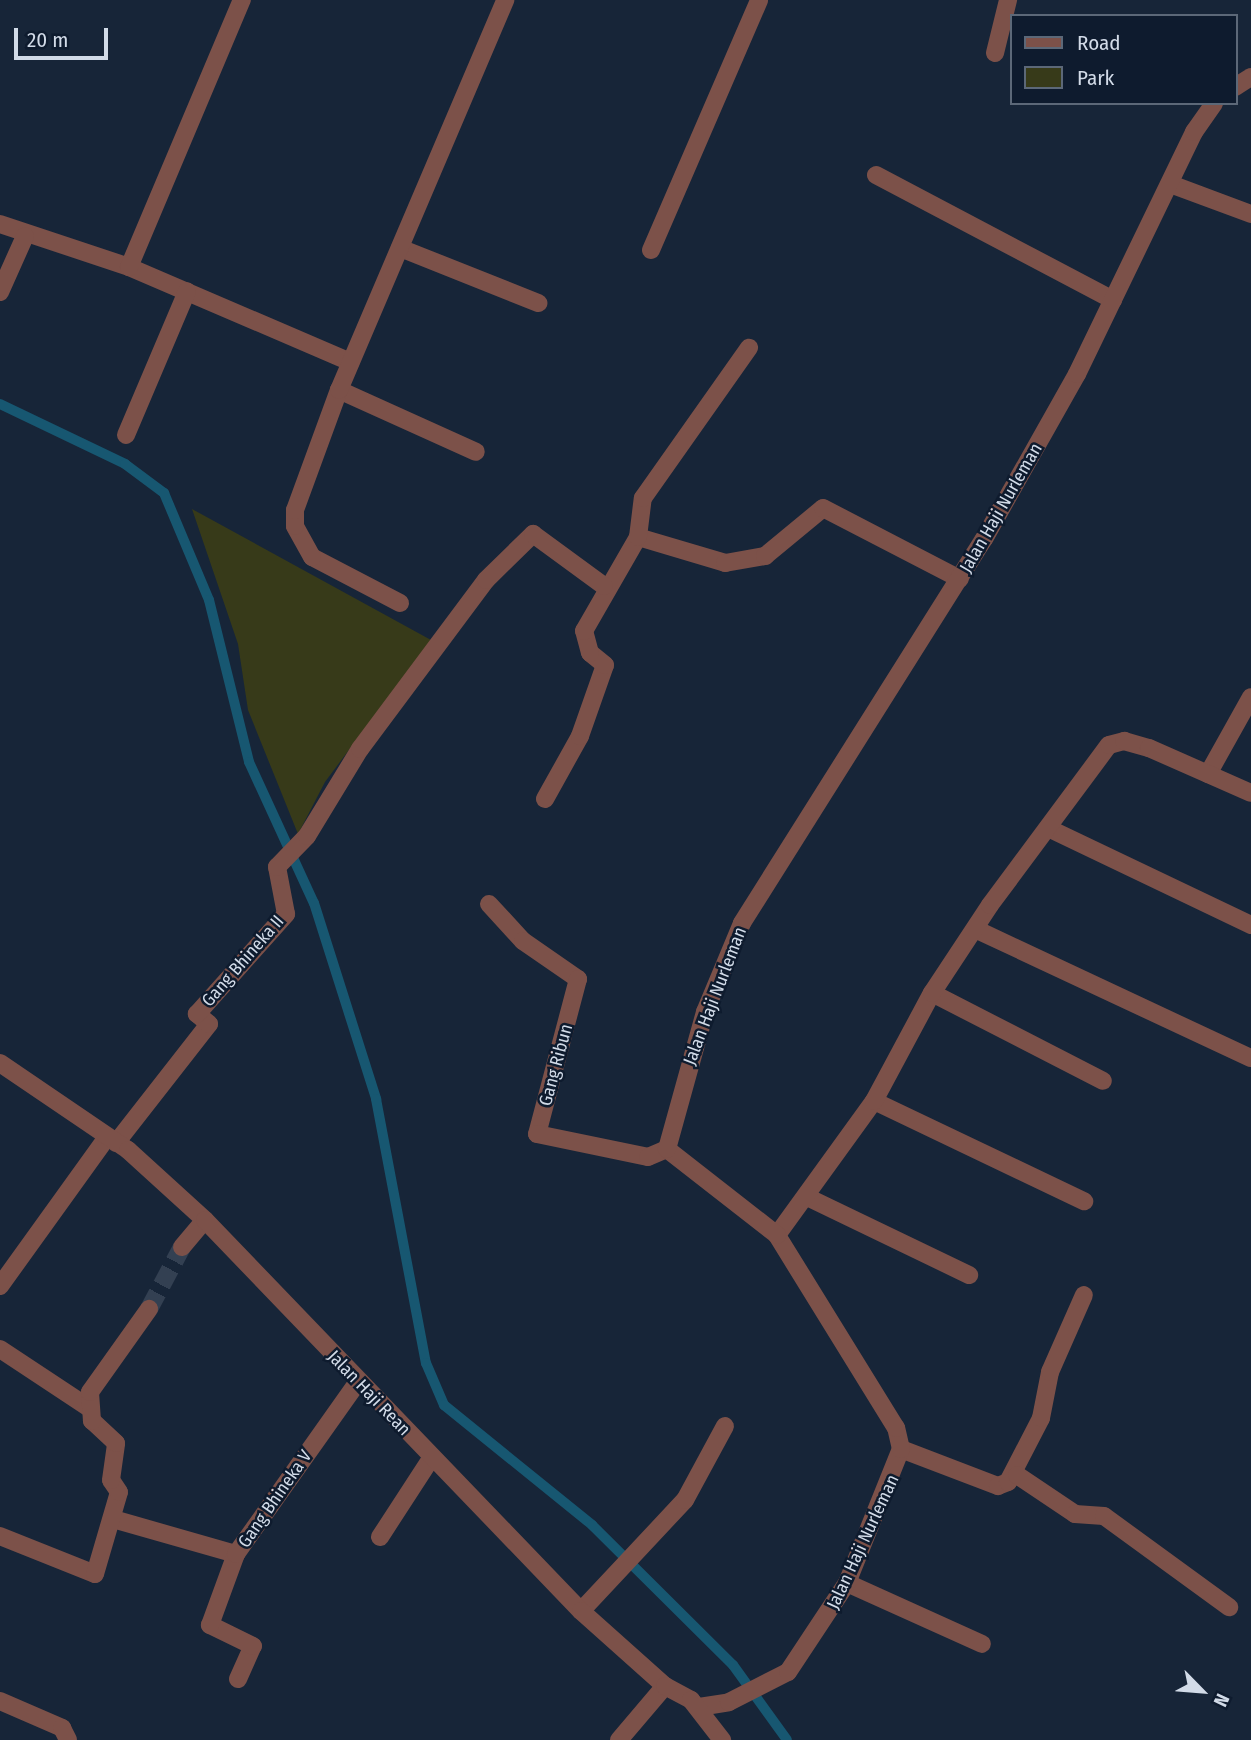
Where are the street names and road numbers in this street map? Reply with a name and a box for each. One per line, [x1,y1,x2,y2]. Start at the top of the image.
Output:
street label: Jalan Haji Nurleman [955,439,1047,577]
street label: Gang Bhineka II [197,911,289,1011]
street label: Jalan Haji Nurleman [679,924,751,1068]
street label: Gang Ribun [535,1022,577,1108]
street label: Jalan Haji Rean [323,1346,415,1440]
street label: Gang Bhineka V [233,1446,317,1552]
street label: Jalan Haji Nurleman [822,1471,904,1613]

